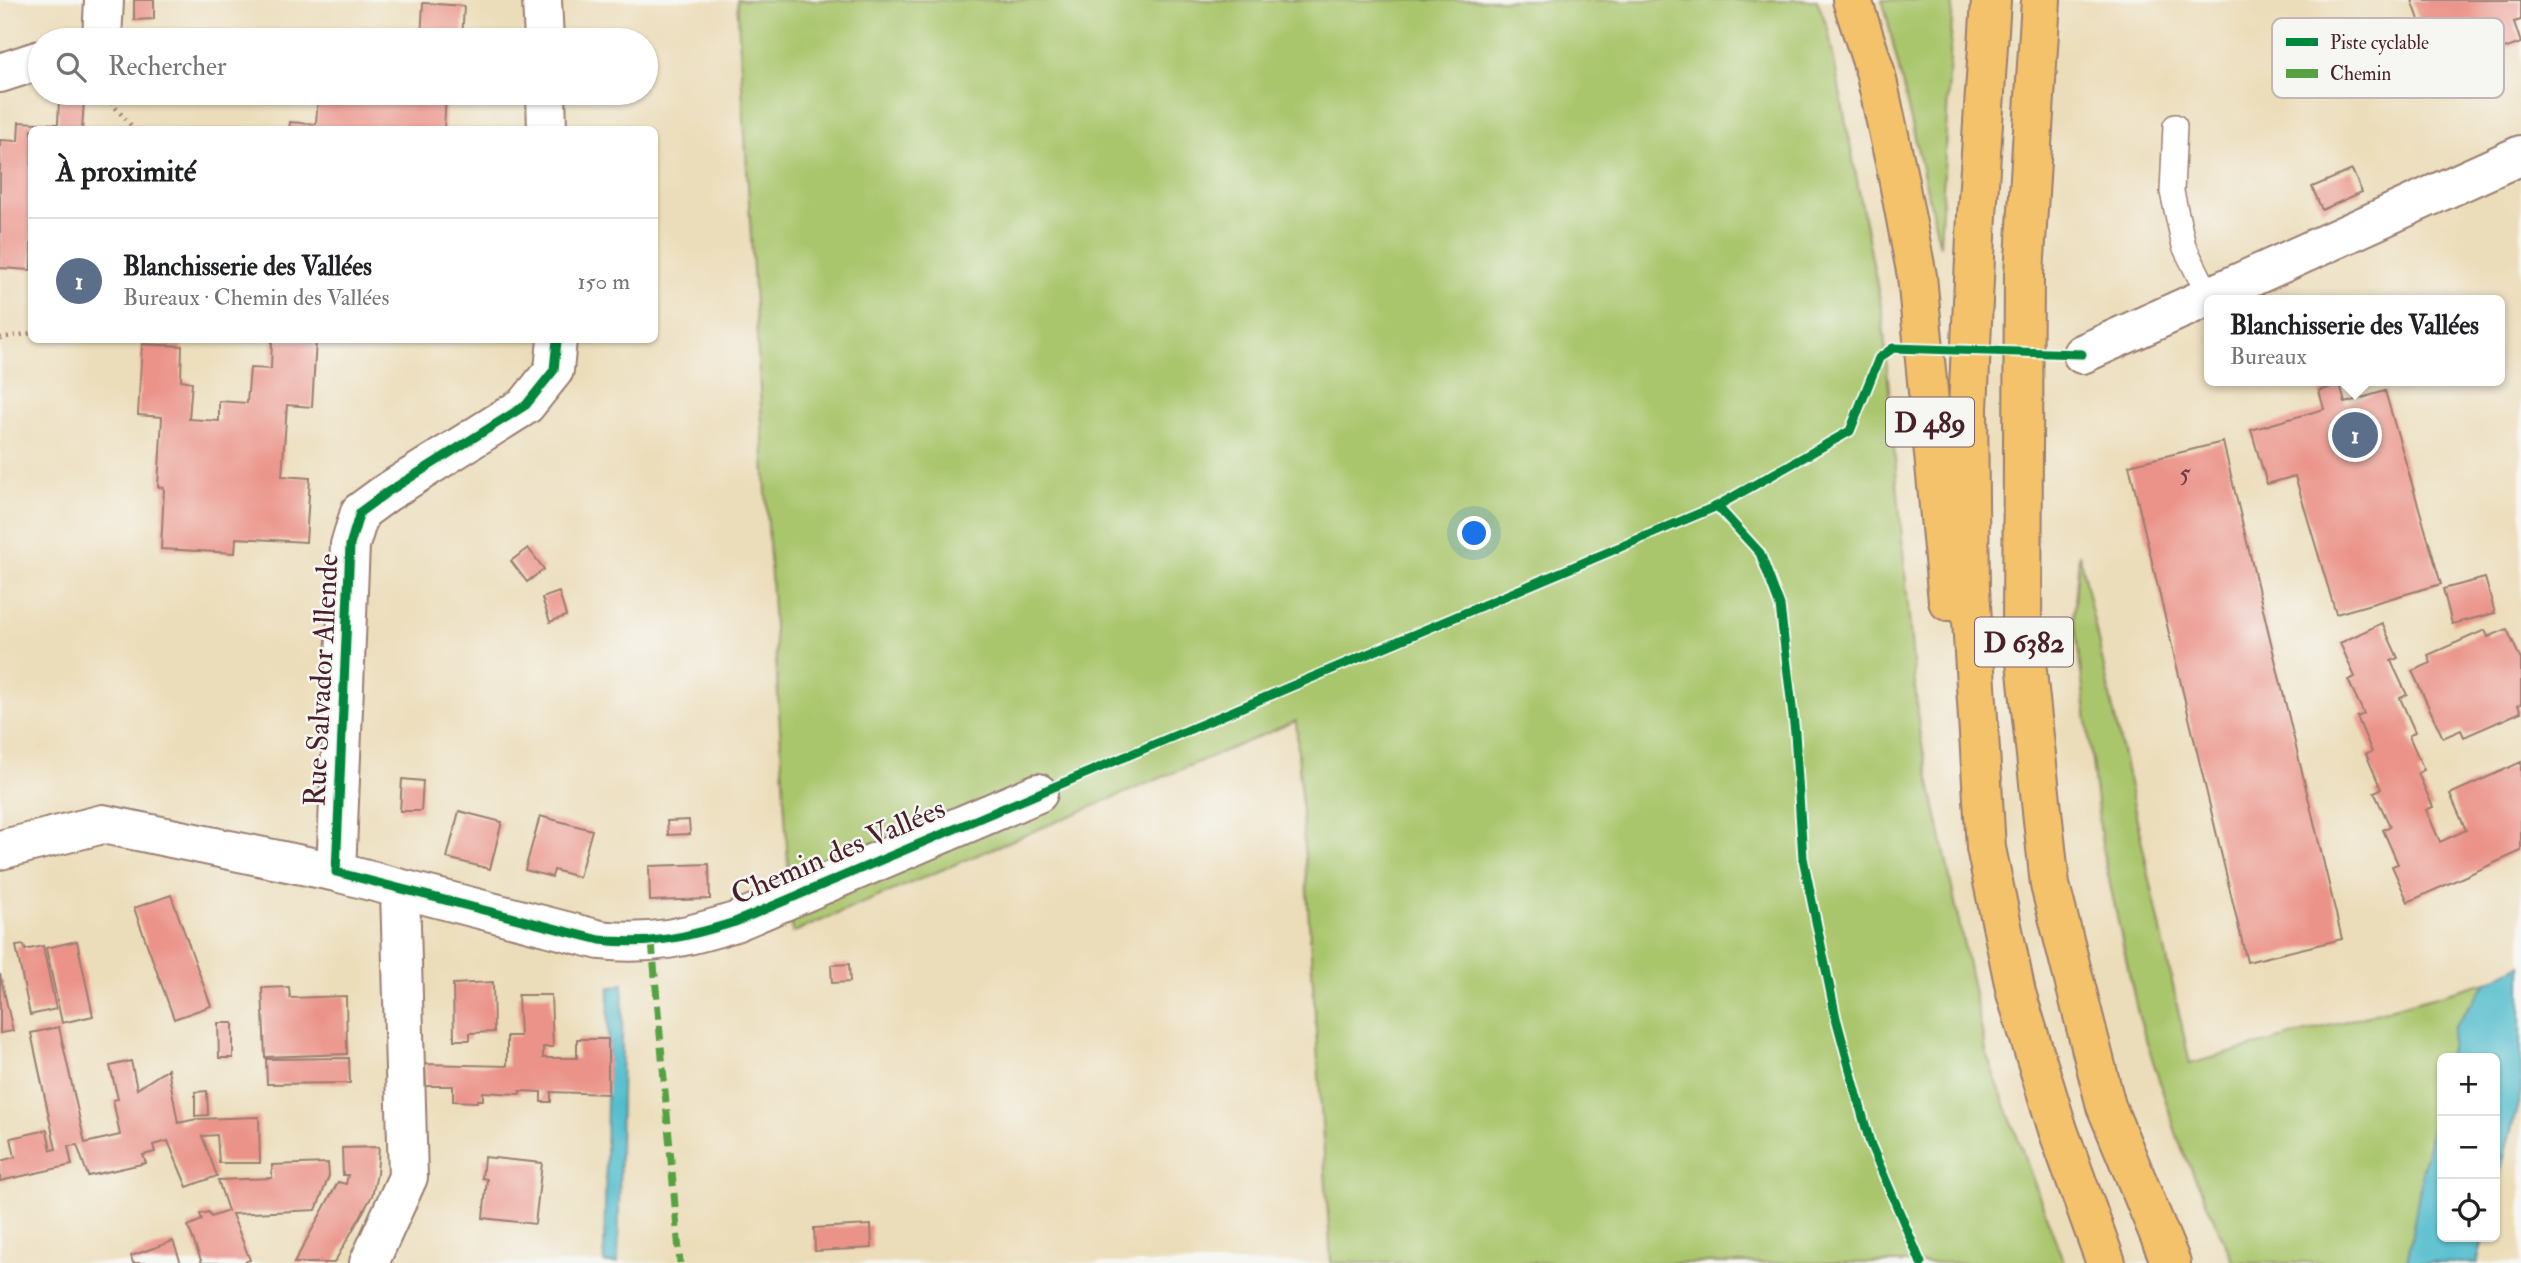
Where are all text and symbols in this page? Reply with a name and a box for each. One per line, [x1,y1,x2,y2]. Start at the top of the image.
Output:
legend [2272,18,2504,98]
search box [28,28,658,105]
text: Piste cyclable [2330,31,2429,55]
icon: search [52,48,90,86]
text: Rechercher [108,51,227,83]
text: Chemin [2330,62,2392,86]
text: À proximité [56,153,196,190]
text: Blanchisserie des Vallées [123,251,372,283]
text: 1 [75,267,83,296]
text: 150 m [577,267,630,296]
text: Bureaux · Chemin des Vallées [123,283,389,312]
popup [2204,295,2505,386]
text: Blanchisserie des Vallées [2230,310,2479,342]
text: Bureaux [2230,342,2307,371]
road number: D 489 [1886,398,1974,446]
pin: 1 [2332,409,2378,461]
house number: 5 [2179,458,2191,490]
your location [1457,516,1491,550]
street label: Rue Salvador Allende [296,552,347,808]
road number: D 6382 [1975,618,2073,666]
street label: Chemin des Vallées [726,790,951,913]
map controls [2437,1053,2500,1242]
button: + [2437,1053,2500,1116]
button: − [2437,1116,2500,1179]
button: locate [2437,1179,2500,1242]

